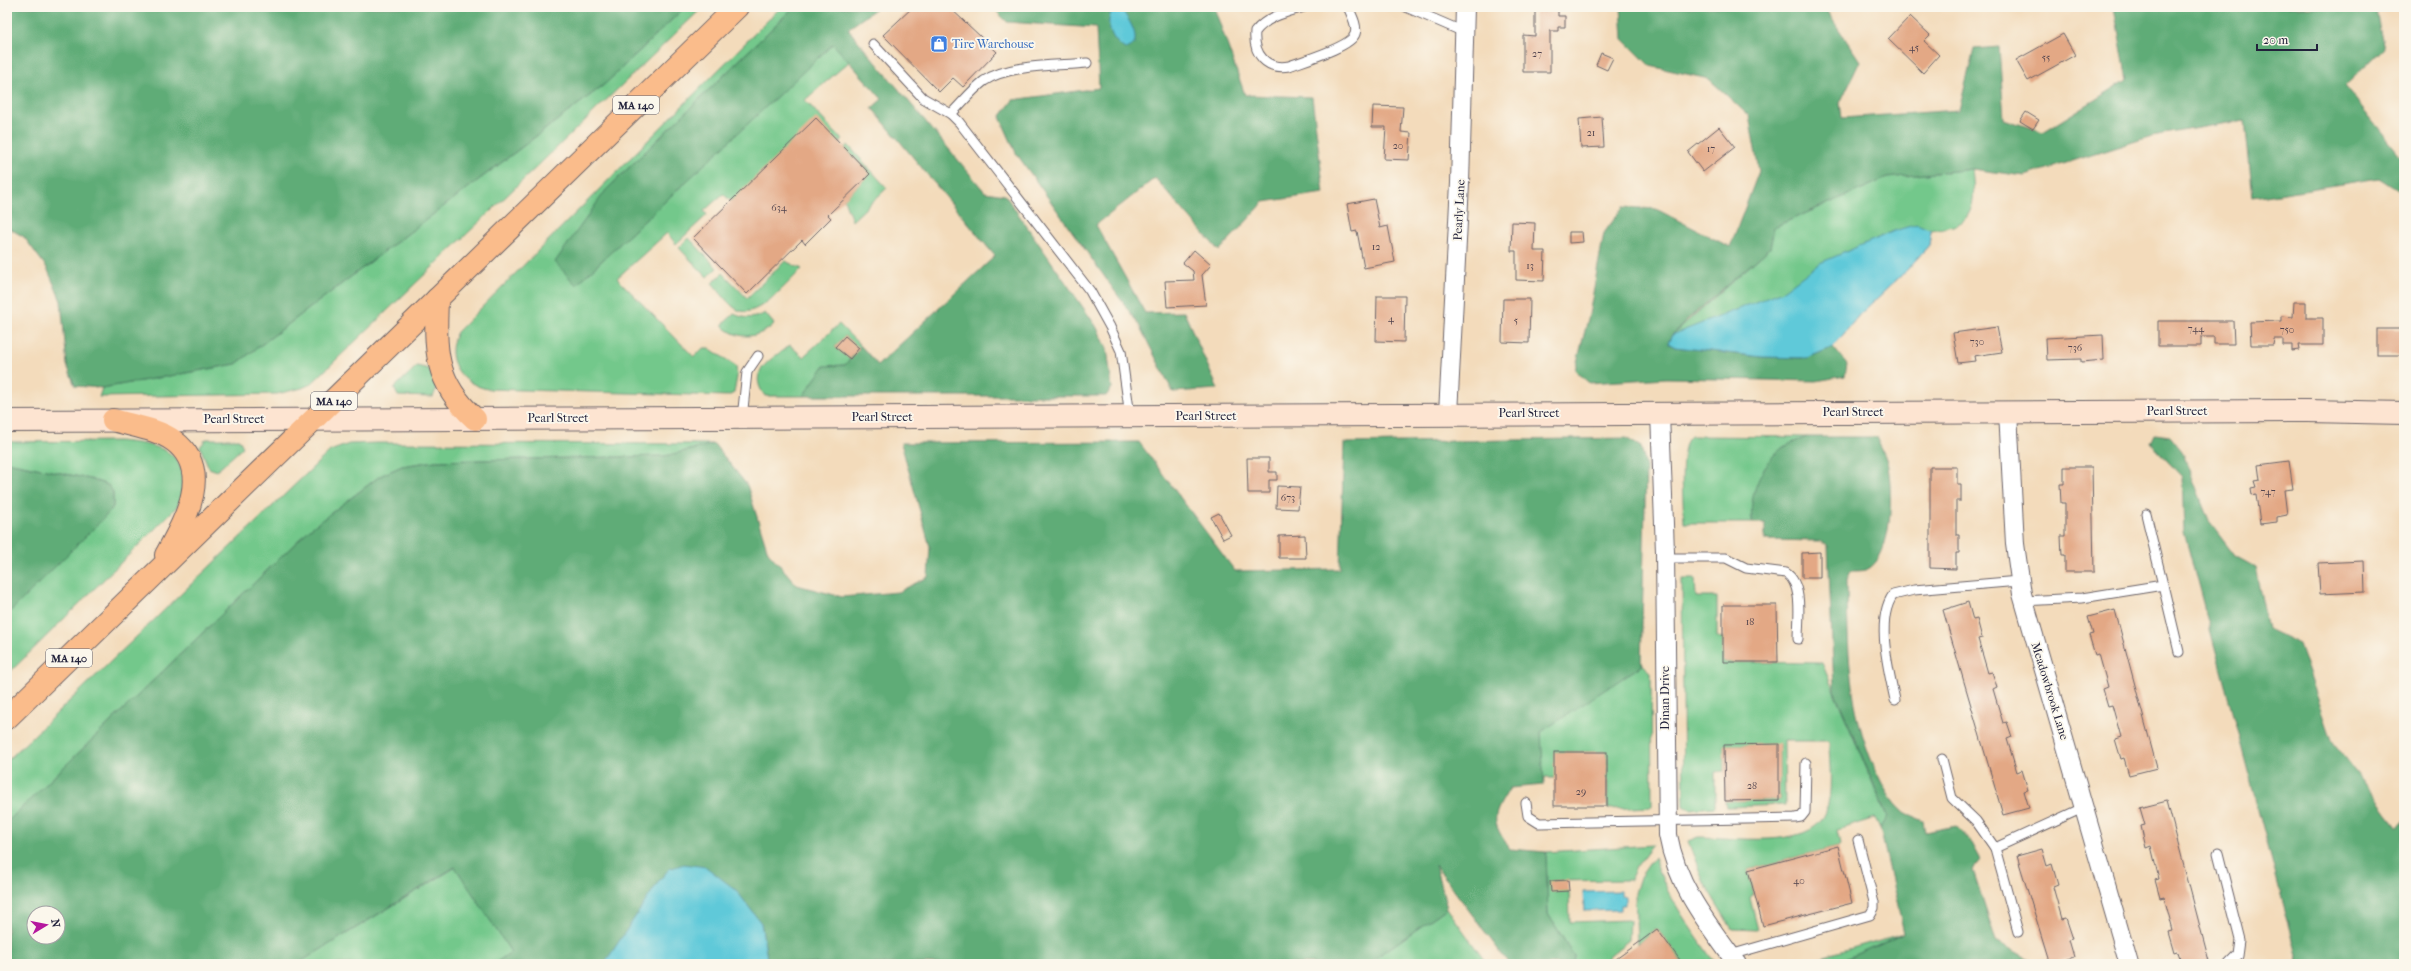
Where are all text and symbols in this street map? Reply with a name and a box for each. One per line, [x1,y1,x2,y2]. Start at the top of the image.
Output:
scale bar [2257,26,2317,52]
text: 20 m [2263,33,2288,47]
shop icon: Tire Warehouse [929,34,949,54]
place label: Tire Warehouse [952,37,1034,51]
house number: 45 [1909,42,1919,54]
house number: 27 [1532,48,1542,60]
house number: 55 [2042,52,2050,64]
road number: MA 140 [613,96,659,114]
house number: 21 [1587,127,1595,139]
house number: 20 [1393,140,1403,152]
house number: 17 [1707,143,1715,155]
street label: Pearly Lane [1450,179,1468,241]
house number: 634 [771,202,788,214]
house number: 12 [1372,241,1380,253]
house number: 13 [1526,260,1534,272]
house number: 4 [1388,313,1395,325]
house number: 5 [1514,315,1518,327]
house number: 744 [2188,323,2205,335]
house number: 750 [2280,324,2294,336]
house number: 730 [1970,336,1984,348]
house number: 736 [2068,342,2083,354]
road number: MA 140 [311,392,357,410]
street label: Pearl Street [2146,404,2208,418]
street label: Pearl Street [1822,405,1884,419]
street label: Pearl Street [1498,406,1560,420]
street label: Pearl Street [1175,409,1237,423]
street label: Pearl Street [851,410,913,424]
street label: Pearl Street [527,411,589,425]
street label: Pearl Street [203,412,265,426]
house number: 747 [2261,486,2276,498]
house number: 673 [1281,492,1295,504]
house number: 18 [1746,616,1754,628]
street label: Meadowbrook Lane [2028,640,2072,742]
road number: MA 140 [46,649,92,667]
street label: Dinan Drive [1658,666,1672,730]
house number: 28 [1747,780,1757,792]
house number: 29 [1576,786,1586,798]
house number: 40 [1793,875,1805,887]
north arrow [26,905,66,945]
text: N [48,918,63,929]

